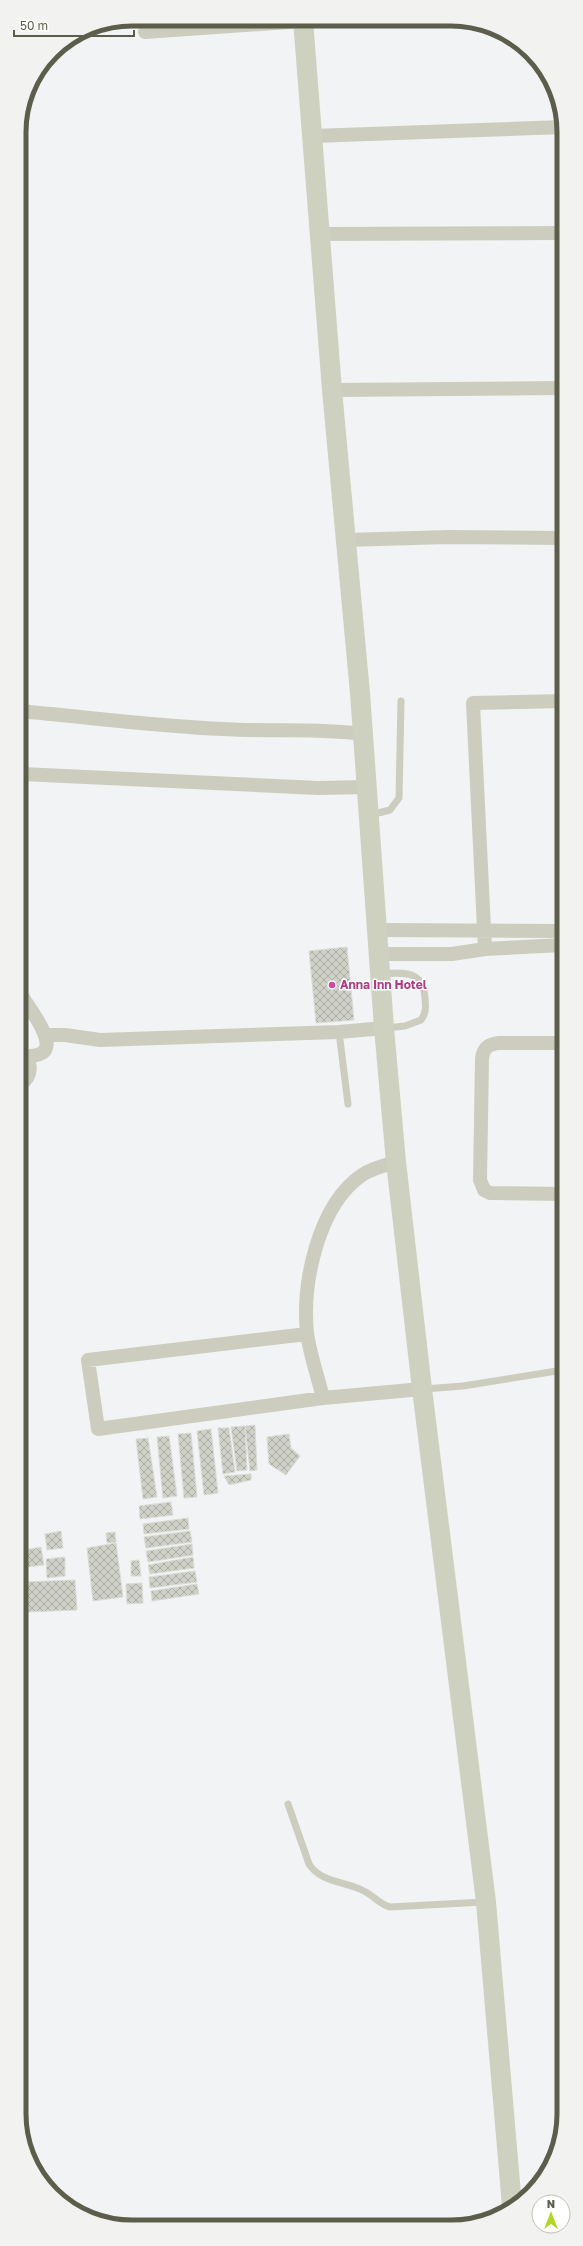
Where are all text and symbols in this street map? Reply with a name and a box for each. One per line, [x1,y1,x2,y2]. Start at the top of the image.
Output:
scale bar [14,12,134,38]
text: 50 m [20,18,48,33]
place label: Anna Inn Hotel [340,977,427,992]
marker: Anna Inn Hotel [327,980,337,990]
north arrow [531,2194,571,2234]
text: N [547,2197,555,2210]

